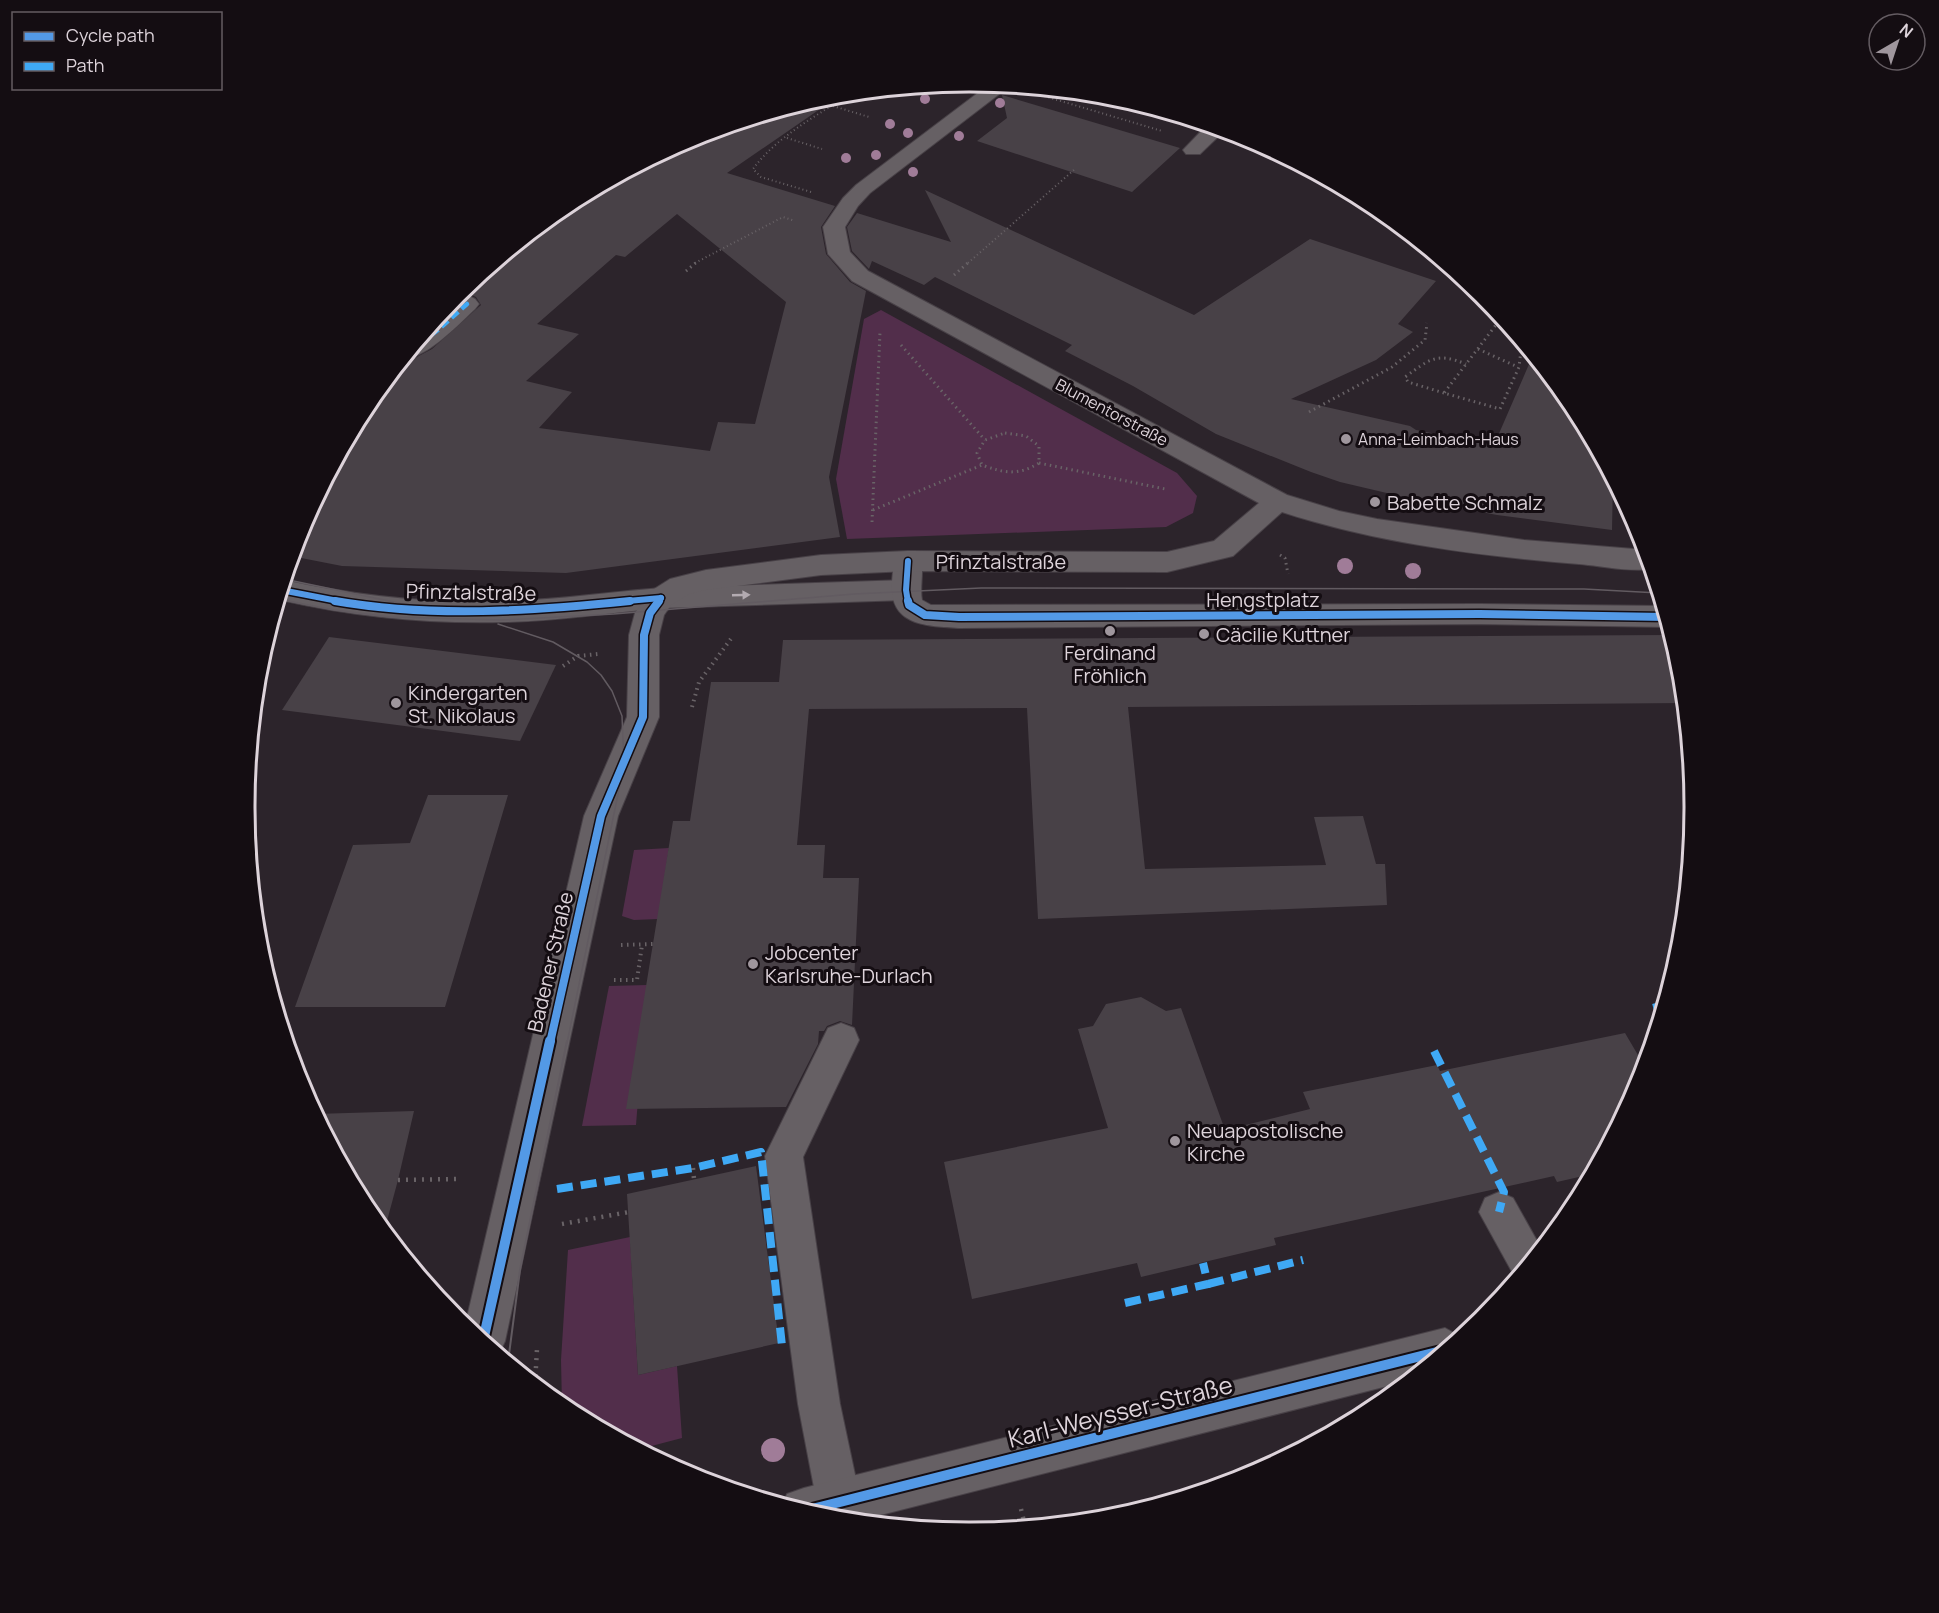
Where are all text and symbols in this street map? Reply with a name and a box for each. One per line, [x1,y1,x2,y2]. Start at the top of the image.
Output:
legend [12,12,222,90]
north arrow [1867,12,1927,72]
text: N [1895,18,1918,43]
text: Cycle path [66,23,155,47]
text: Path [66,53,104,77]
street label: Blumentorstraße [1052,373,1172,451]
place label: Anna-Leimbach-Haus [1358,428,1519,450]
marker: Anna-Leimbach-Haus [1339,432,1353,446]
place label: Babette Schmalz [1387,489,1543,516]
marker: Babette Schmalz [1368,495,1382,509]
street label: Pfinztalstraße [936,548,1066,575]
street label: Pfinztalstraße [406,577,536,607]
street label: Hengstplatz [1206,586,1320,613]
one-way arrow [731,590,750,600]
place label: Cäcilie Kuttner [1216,621,1350,648]
marker: Ferdinand Fröhlich [1103,624,1117,638]
marker: Cäcilie Kuttner [1197,627,1211,641]
place label: Ferdinand Fröhlich [1064,639,1156,689]
place label: Kindergarten St. Nikolaus [408,679,528,729]
marker: Kindergarten St. Nikolaus [389,696,403,710]
street label: Badener Straße [521,889,579,1035]
place label: Jobcenter Karlsruhe-Durlach [765,939,933,989]
marker: Jobcenter Karlsruhe-Durlach [746,957,760,971]
place label: Neuapostolische Kirche [1187,1117,1343,1167]
marker: Neuapostolische Kirche [1168,1134,1182,1148]
street label: Karl-Weysser-Straße [1004,1367,1236,1455]

